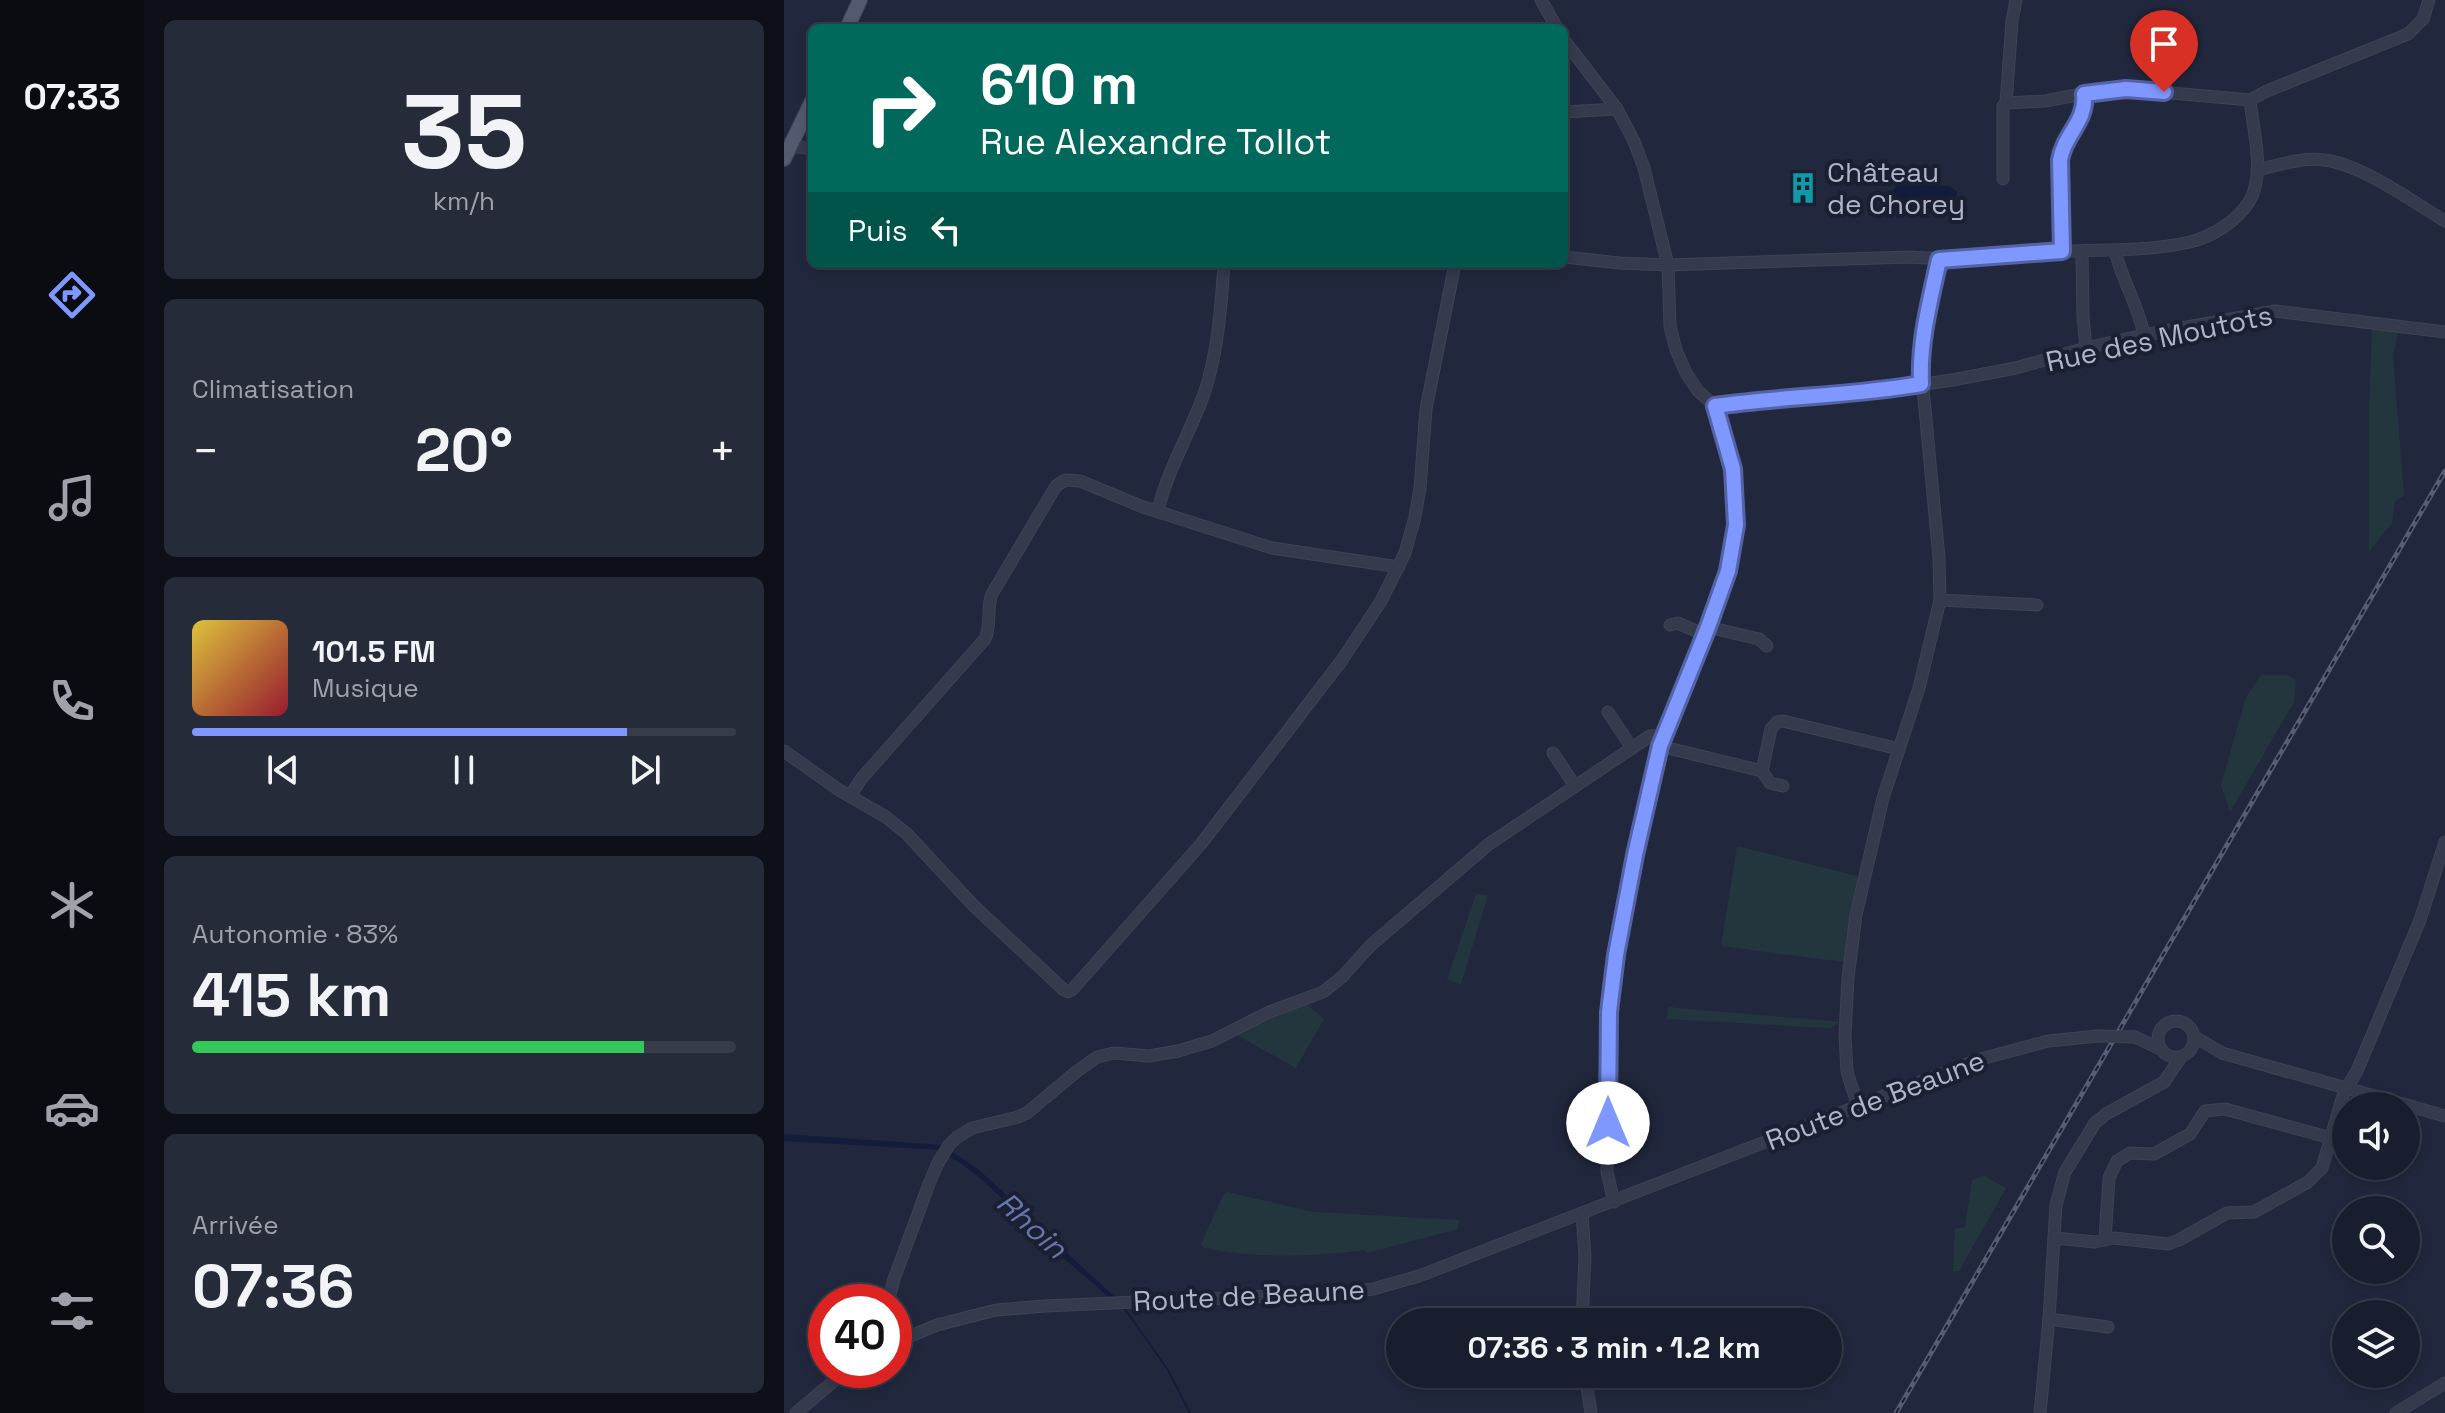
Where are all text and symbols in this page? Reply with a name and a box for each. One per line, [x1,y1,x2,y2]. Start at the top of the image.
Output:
pin [2130,10,2198,92]
icon: arrive [2142,22,2186,66]
text: 610 m [980,49,1138,120]
icon: right [848,56,952,160]
text: 35 [401,66,527,198]
text: 07:33 [23,74,121,120]
text: Rue Alexandre Tollot [980,119,1331,165]
place label: Château de Chorey [1827,154,1965,222]
building icon: Château de Chorey [1786,171,1820,205]
text: km/h [433,184,495,218]
icon: left [924,208,968,252]
text: Puis [848,211,908,250]
icon: directions [44,267,100,323]
street label: Rue des Moutots [2042,296,2276,380]
text: Climatisation [192,372,354,406]
text: 20° [415,412,513,489]
text: − [192,423,219,479]
text: + [709,423,736,479]
icon: music [44,470,100,526]
text: 101.5 FM [312,632,436,671]
text: Musique [312,671,419,705]
icon: phone [44,673,100,729]
icon: previous [261,748,305,792]
icon: pause [442,748,486,792]
icon: next [623,748,667,792]
icon: climate [44,877,100,933]
text: Autonomie · 83% [192,917,398,951]
text: 415 km [192,957,391,1034]
street label: Route de Beaune [1760,1042,1990,1158]
icon: car [44,1080,100,1136]
position arrow [1566,1081,1650,1165]
map controls [2332,1092,2420,1388]
button: sound [2332,1092,2420,1180]
water label: Rhoin [989,1183,1076,1267]
button: search [2332,1196,2420,1284]
text: Arrivée [192,1208,279,1242]
text: 07:36 [192,1248,354,1325]
street label: Route de Beaune [1132,1271,1366,1319]
icon: filters [44,1283,100,1339]
speed limit sign: 40 [808,1284,912,1388]
button: layers [2332,1300,2420,1388]
text: 07:36 · 3 min · 1.2 km [1467,1328,1761,1367]

